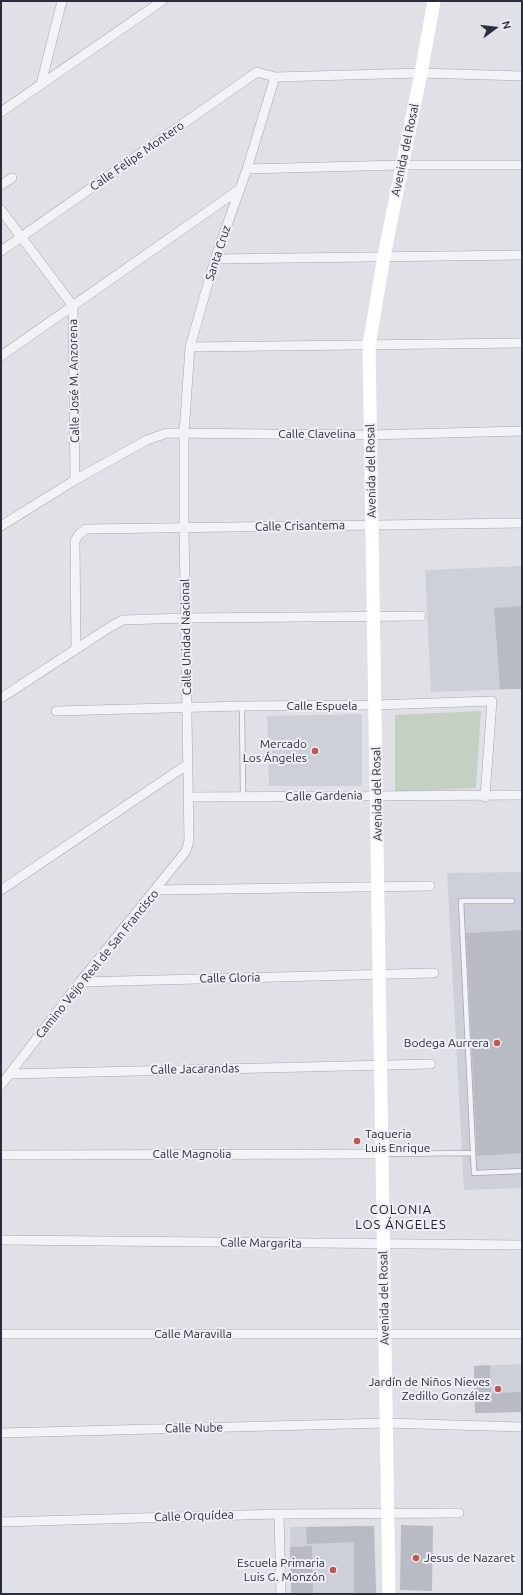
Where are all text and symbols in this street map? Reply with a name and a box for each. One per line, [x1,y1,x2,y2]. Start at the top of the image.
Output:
north arrow [475,8,515,48]
text: N [500,19,513,30]
street label: Avenida del Rosal [388,102,422,198]
street label: Calle Felipe Montero [87,118,187,194]
street label: Santa Cruz [202,224,234,282]
street label: Calle José M. Anzorena [66,319,82,443]
street label: Avenida del Rosal [363,424,379,518]
street label: Calle Clavelina [278,427,356,441]
street label: Calle Crisantema [255,518,345,534]
street label: Calle Unidad Nacional [178,579,194,695]
street label: Calle Espuela [287,699,357,713]
place label: Mercado Los Ángeles [243,737,307,765]
marker: Mercado Los Ángeles [310,746,320,756]
street label: Avenida del Rosal [369,747,385,841]
street label: Calle Gardenia [285,788,363,804]
street label: Camino Veijo Real de San Francisco [32,887,162,1041]
street label: Calle Gloria [199,970,261,986]
place label: Bodega Aurrera [404,1036,489,1050]
marker: Bodega Aurrera [492,1038,502,1048]
street label: Calle Jacarandas [150,1061,240,1077]
place label: Taqueria Luis Enrique [365,1127,430,1155]
marker: Taqueria Luis Enrique [352,1136,362,1146]
street label: Calle Magnolia [153,1147,231,1161]
district label: COLONIA LOS ÁNGELES [355,1202,447,1233]
street label: Calle Margarita [220,1235,302,1251]
street label: Avenida del Rosal [376,1251,392,1345]
street label: Calle Maravilla [154,1327,232,1341]
place label: Jardín de Niños Nieves Zedillo González [368,1375,490,1403]
marker: Jardín de Niños Nieves Zedillo González [493,1384,503,1394]
street label: Calle Nube [165,1420,223,1436]
street label: Calle Orquídea [154,1507,234,1525]
place label: Jesus de Nazaret [424,1551,515,1565]
marker: Jesus de Nazaret [411,1553,421,1563]
place label: Escuela Primaria Luis G. Monzón [237,1556,325,1584]
marker: Escuela Primaria Luis G. Monzón [328,1565,338,1575]

